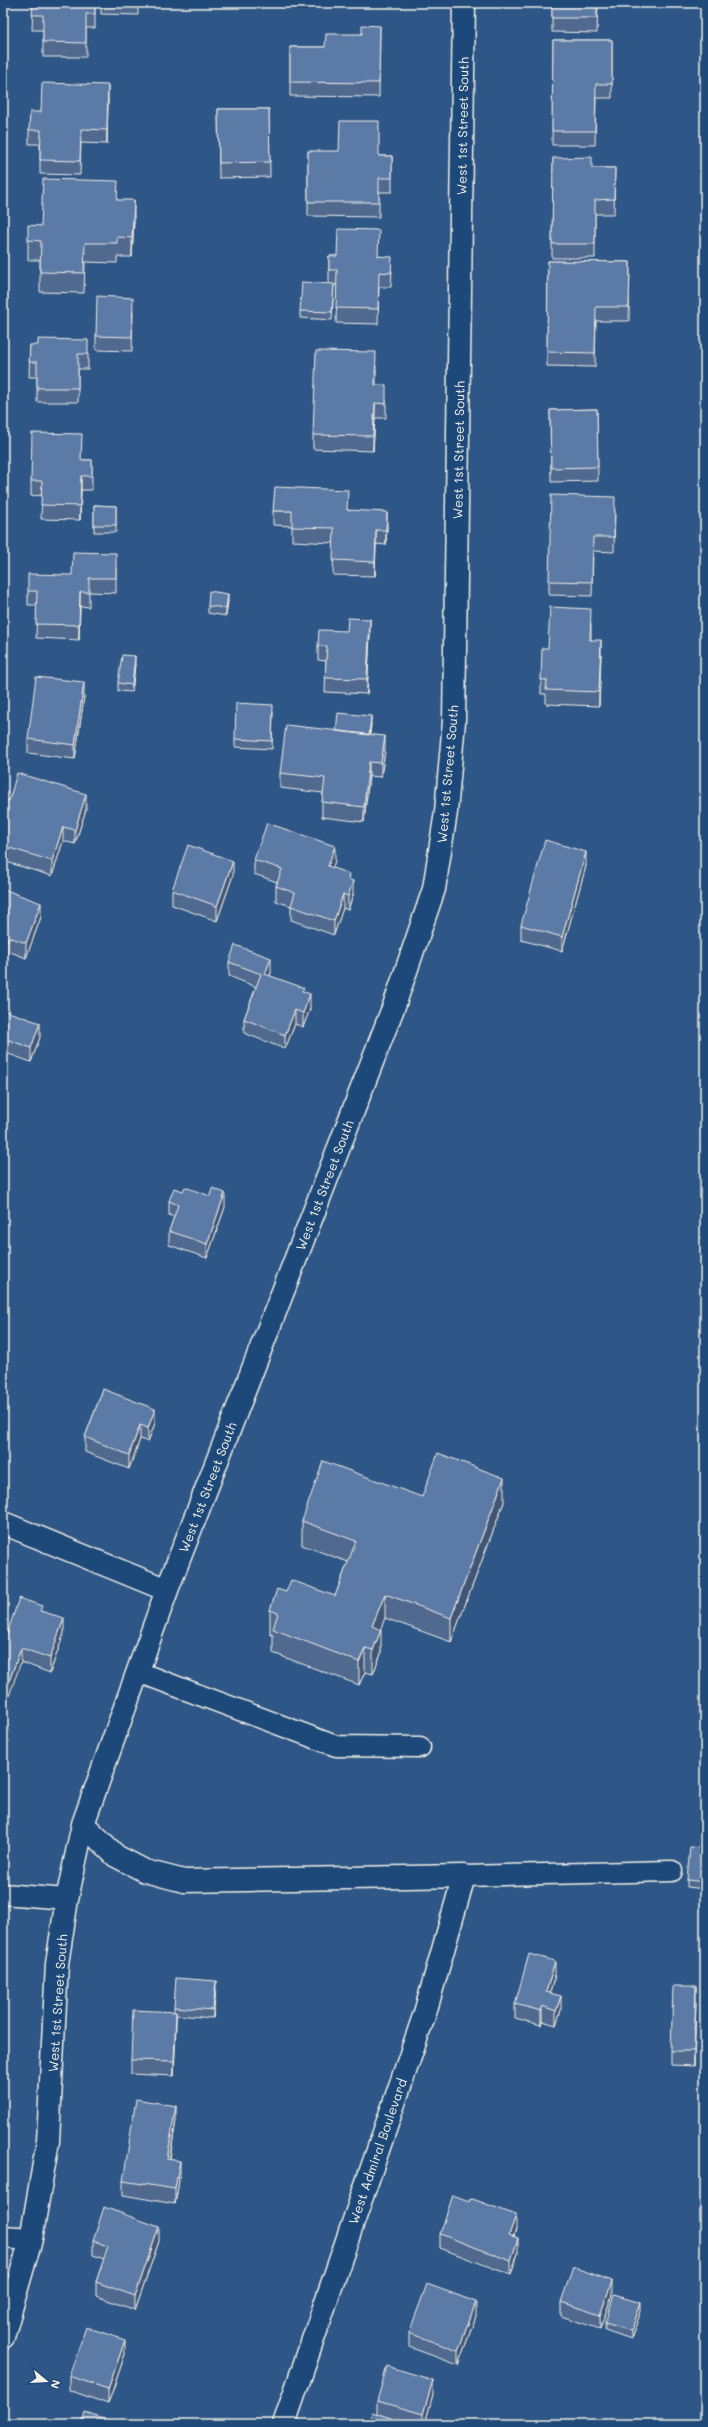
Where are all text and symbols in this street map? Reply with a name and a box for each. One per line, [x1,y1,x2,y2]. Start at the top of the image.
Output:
street label: West 1st Street South [452,57,472,195]
street label: West 1st Street South [448,381,468,519]
street label: West 1st Street South [433,704,461,844]
street label: West 1st Street South [291,1117,357,1253]
street label: West 1st Street South [174,1419,240,1555]
street label: West 1st Street South [44,1933,70,2073]
street label: West Admiral Boulevard [344,2076,410,2226]
north arrow [26,2361,66,2401]
text: N [48,2378,64,2391]

